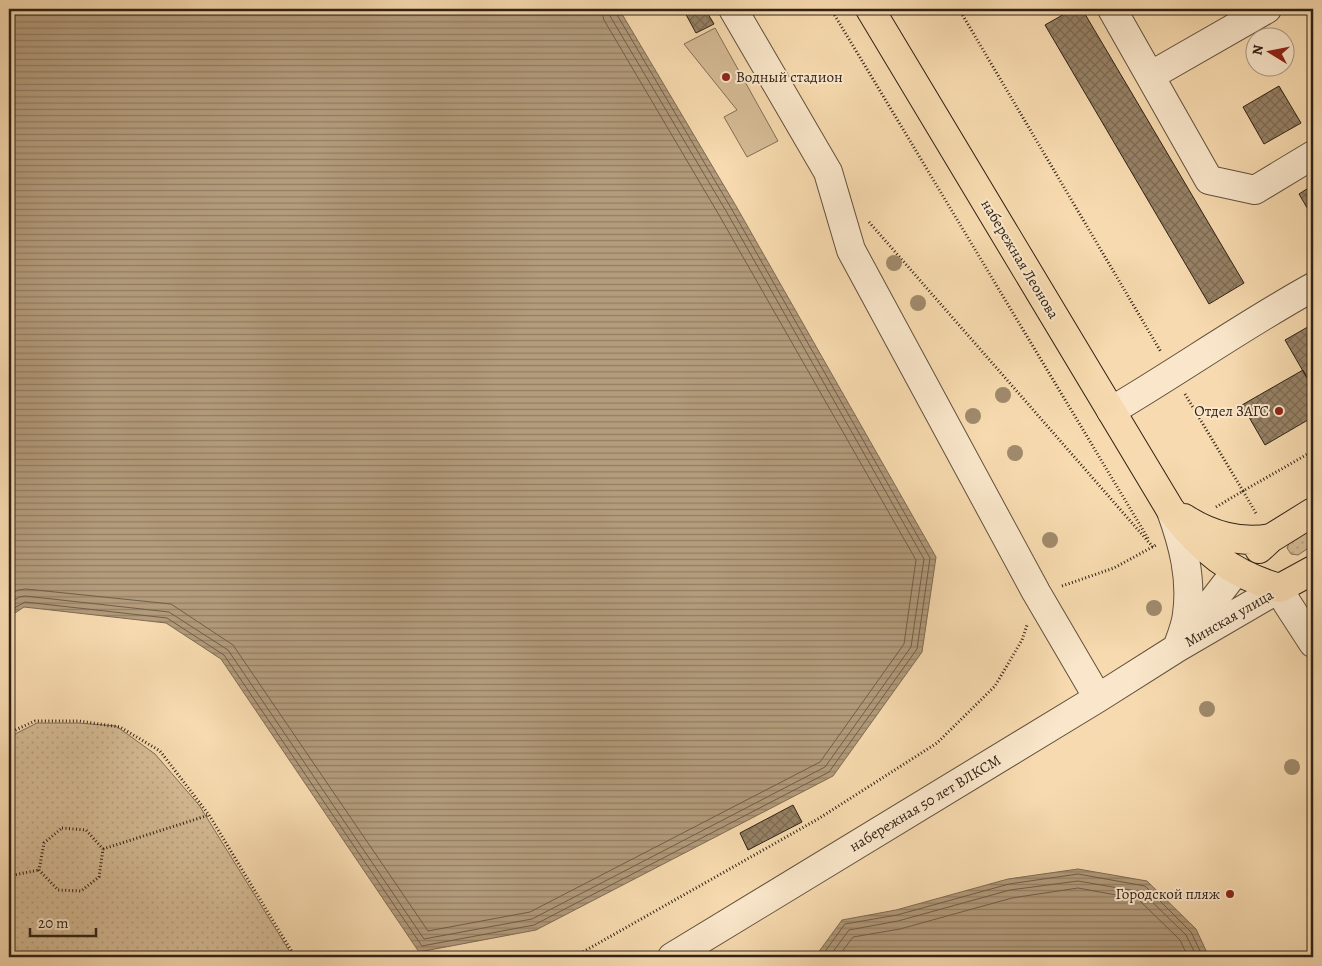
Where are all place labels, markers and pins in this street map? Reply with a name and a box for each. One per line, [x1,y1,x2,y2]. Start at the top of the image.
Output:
place label: Водный стадион [736,67,843,87]
marker: Водный стадион [720,71,732,83]
place label: Отдел ЗАГС [1194,401,1269,421]
marker: Отдел ЗАГС [1273,405,1285,417]
place label: Городской пляж [1115,884,1220,904]
marker: Городской пляж [1224,888,1236,900]

